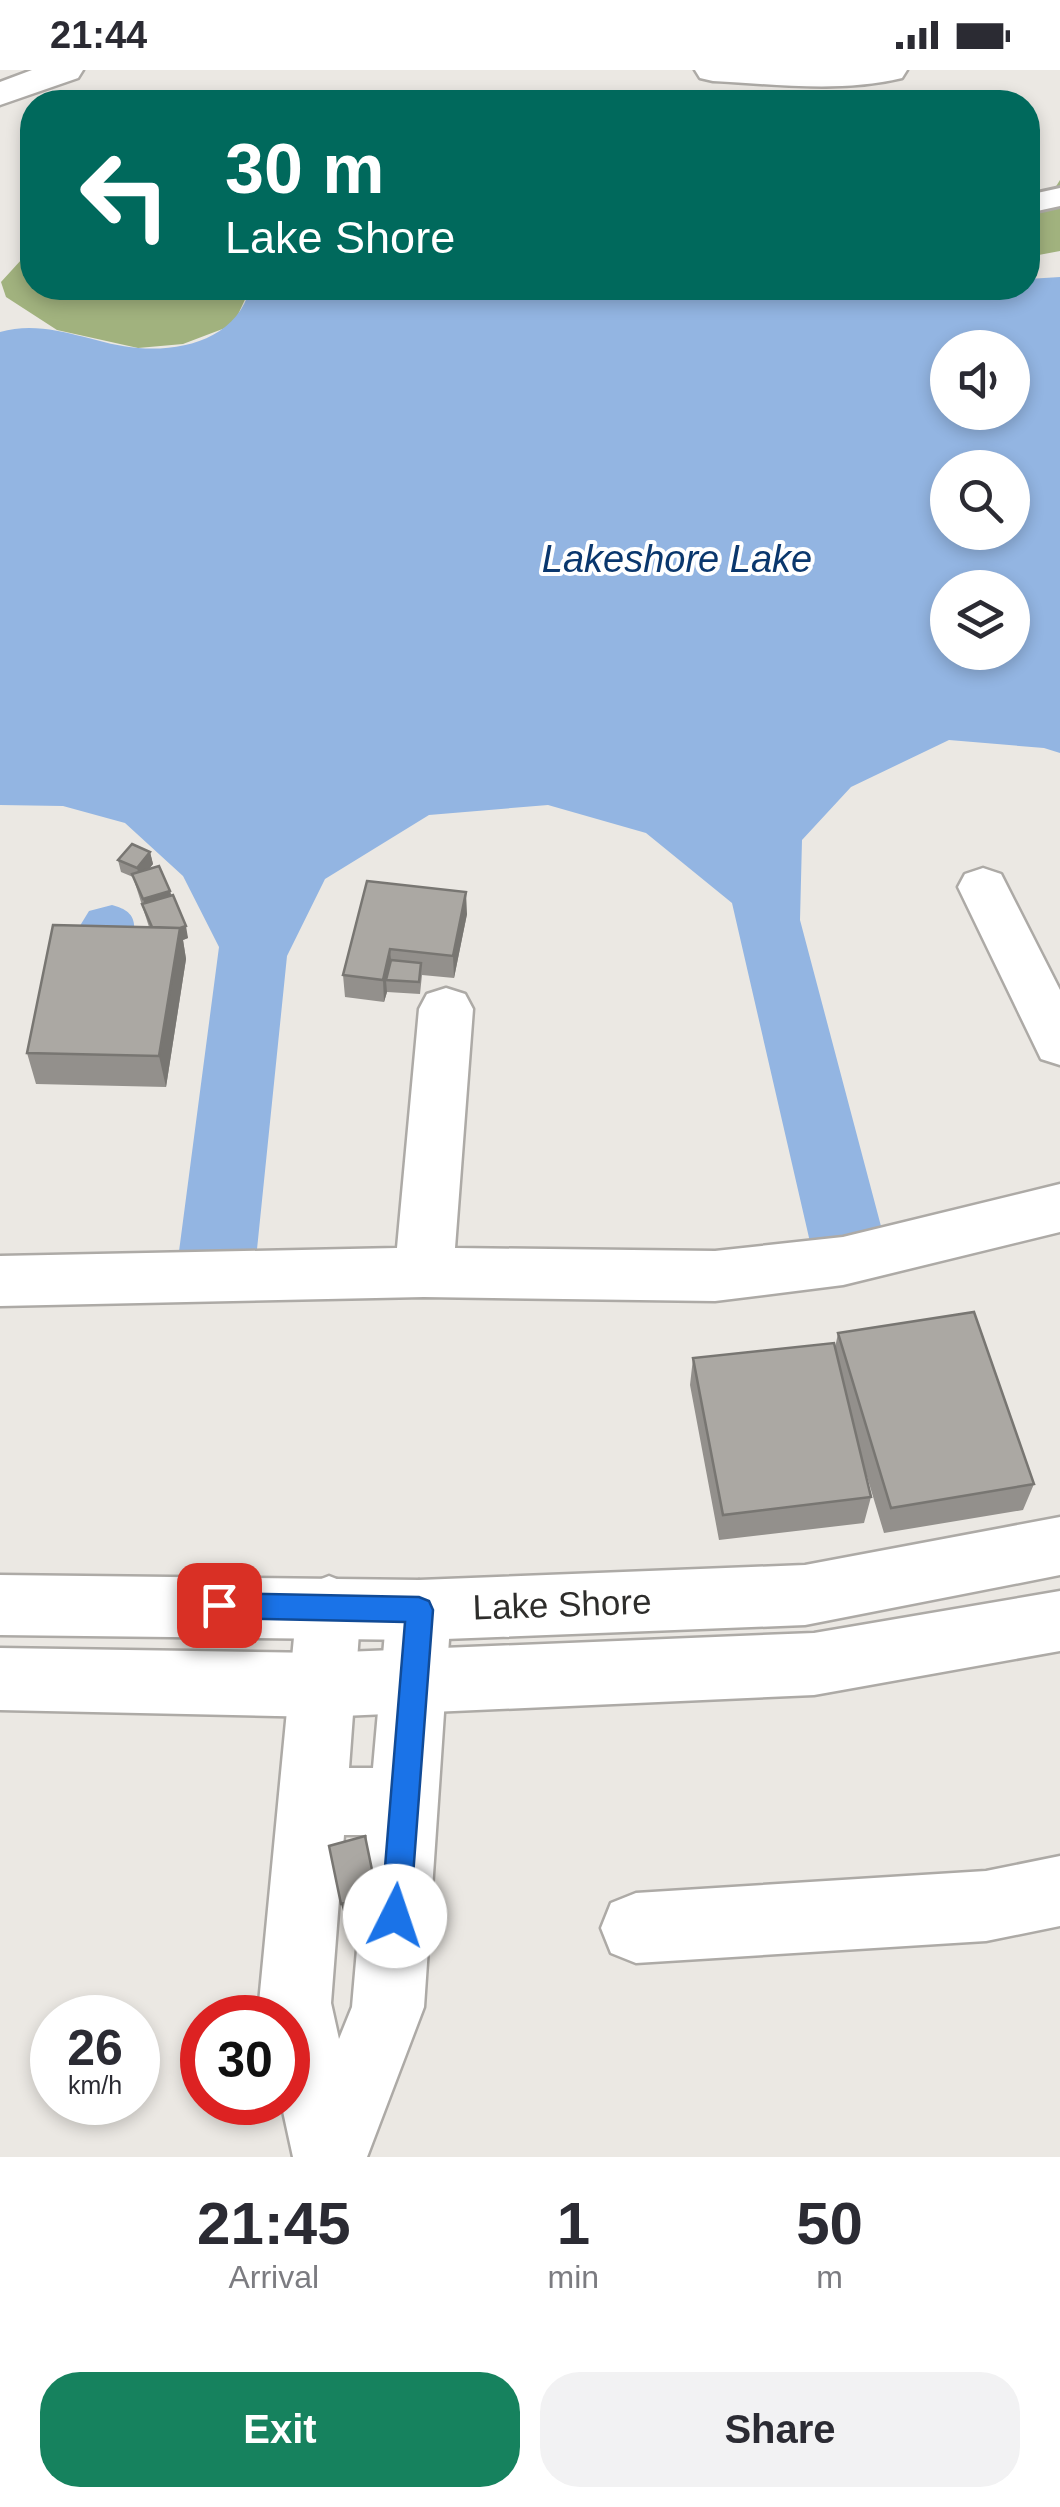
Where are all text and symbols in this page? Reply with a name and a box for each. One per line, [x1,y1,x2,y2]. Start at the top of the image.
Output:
text: 21:44 [50,14,147,56]
icon: left [60,130,190,260]
text: 30 m [225,130,385,208]
text: Lake Shore [225,212,455,263]
map controls [930,330,1030,670]
button: sound [930,330,1030,430]
button: search [930,450,1030,550]
water label: Lakeshore Lake [542,538,812,580]
button: layers [930,570,1030,670]
pin [177,1563,262,1648]
icon: arrive [192,1578,247,1633]
street label: Lake Shore [472,1581,652,1627]
position arrow [343,1864,447,1968]
speed limit sign: 30 [180,1995,310,2125]
text: 26 [67,2020,123,2076]
text: km/h [68,2071,122,2099]
text: 21:45 [197,2190,351,2257]
text: 1 [557,2190,590,2257]
text: 50 [796,2190,863,2257]
text: Arrival [228,2259,319,2295]
text: min [548,2259,599,2295]
text: m [816,2259,843,2295]
button: Exit [40,2372,520,2487]
button: Share [540,2372,1020,2487]

